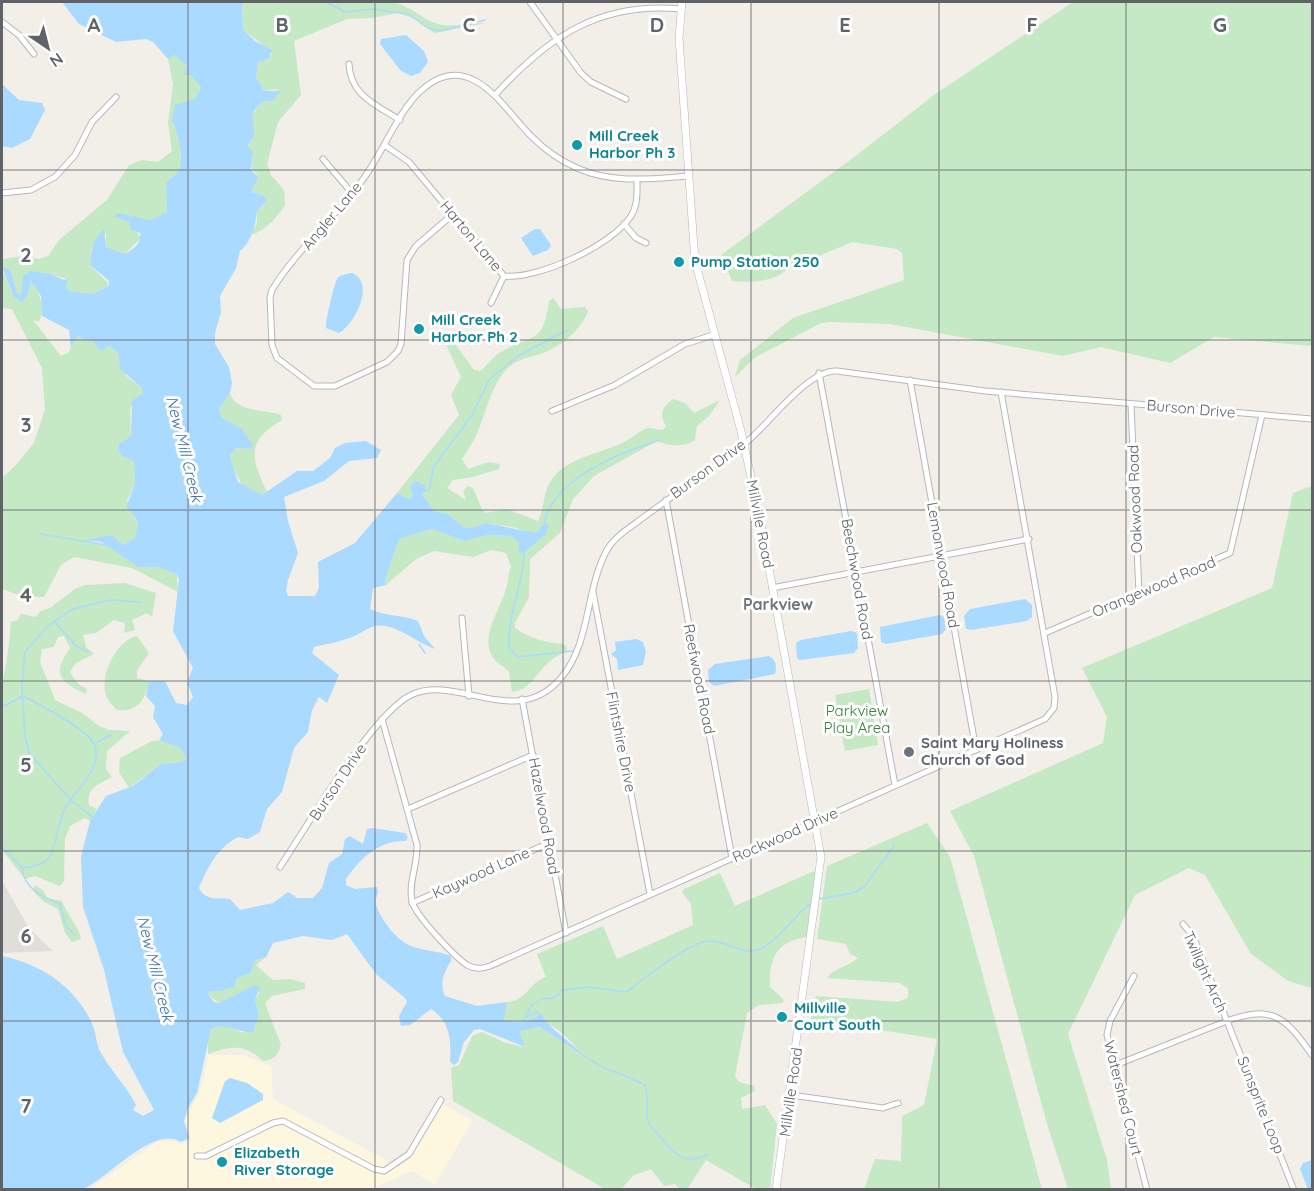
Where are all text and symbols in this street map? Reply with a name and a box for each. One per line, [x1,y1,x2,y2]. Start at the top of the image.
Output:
text: A [88,12,101,37]
text: B [275,12,289,37]
text: C [463,12,476,37]
text: D [650,12,664,37]
text: E [839,12,851,37]
text: F [1026,12,1038,37]
text: G [1213,12,1227,37]
north arrow [18,18,78,78]
text: N [46,49,67,72]
place label: Mill Creek Harbor Ph 3 [589,126,675,162]
marker: Mill Creek Harbor Ph 3 [570,138,584,152]
street label: Angler Lane [297,178,366,254]
street label: Harton Lane [436,196,507,275]
text: 2 [20,242,32,267]
place label: Pump Station 250 [691,252,819,271]
marker: Pump Station 250 [672,255,686,269]
place label: Mill Creek Harbor Ph 2 [431,310,518,346]
marker: Mill Creek Harbor Ph 2 [412,322,426,336]
water label: New Mill Creek [162,394,208,505]
street label: Burson Drive [1146,395,1236,422]
text: 3 [21,412,31,437]
street label: Burson Drive [666,435,749,502]
street label: Oakwood Road [1123,445,1146,554]
street label: Millville Road [743,478,778,570]
street label: Lemonwood Road [923,500,964,629]
street label: Beechwood Road [837,517,878,641]
street label: Orangewood Road [1089,552,1218,621]
text: 4 [20,582,32,607]
district label: Parkview [743,594,813,614]
street label: Reefwood Road [679,622,720,736]
street label: Flintshire Drive [602,690,641,794]
park label: Parkview Play Area [824,701,890,737]
place label: Saint Mary Holiness Church of God [921,733,1063,769]
street label: Burson Drive [305,739,370,824]
marker: Saint Mary Holiness Church of God [902,745,916,759]
text: 5 [20,752,32,777]
street label: Hazelwood Road [525,756,564,876]
street label: Rockwood Drive [729,803,841,866]
street label: Kaywood Lane [429,843,532,902]
water label: New Mill Creek [133,914,179,1025]
text: 6 [20,923,32,948]
street label: Twilight Arch [1179,928,1232,1015]
place label: Millville Court South [794,998,880,1034]
marker: Millville Court South [775,1010,789,1024]
street label: Watershed Court [1100,1038,1147,1158]
street label: Millville Road [775,1046,806,1138]
street label: Sunsprite Loop [1233,1053,1290,1156]
text: 7 [21,1093,32,1118]
place label: Elizabeth River Storage [234,1143,334,1179]
marker: Elizabeth River Storage [215,1155,229,1169]

